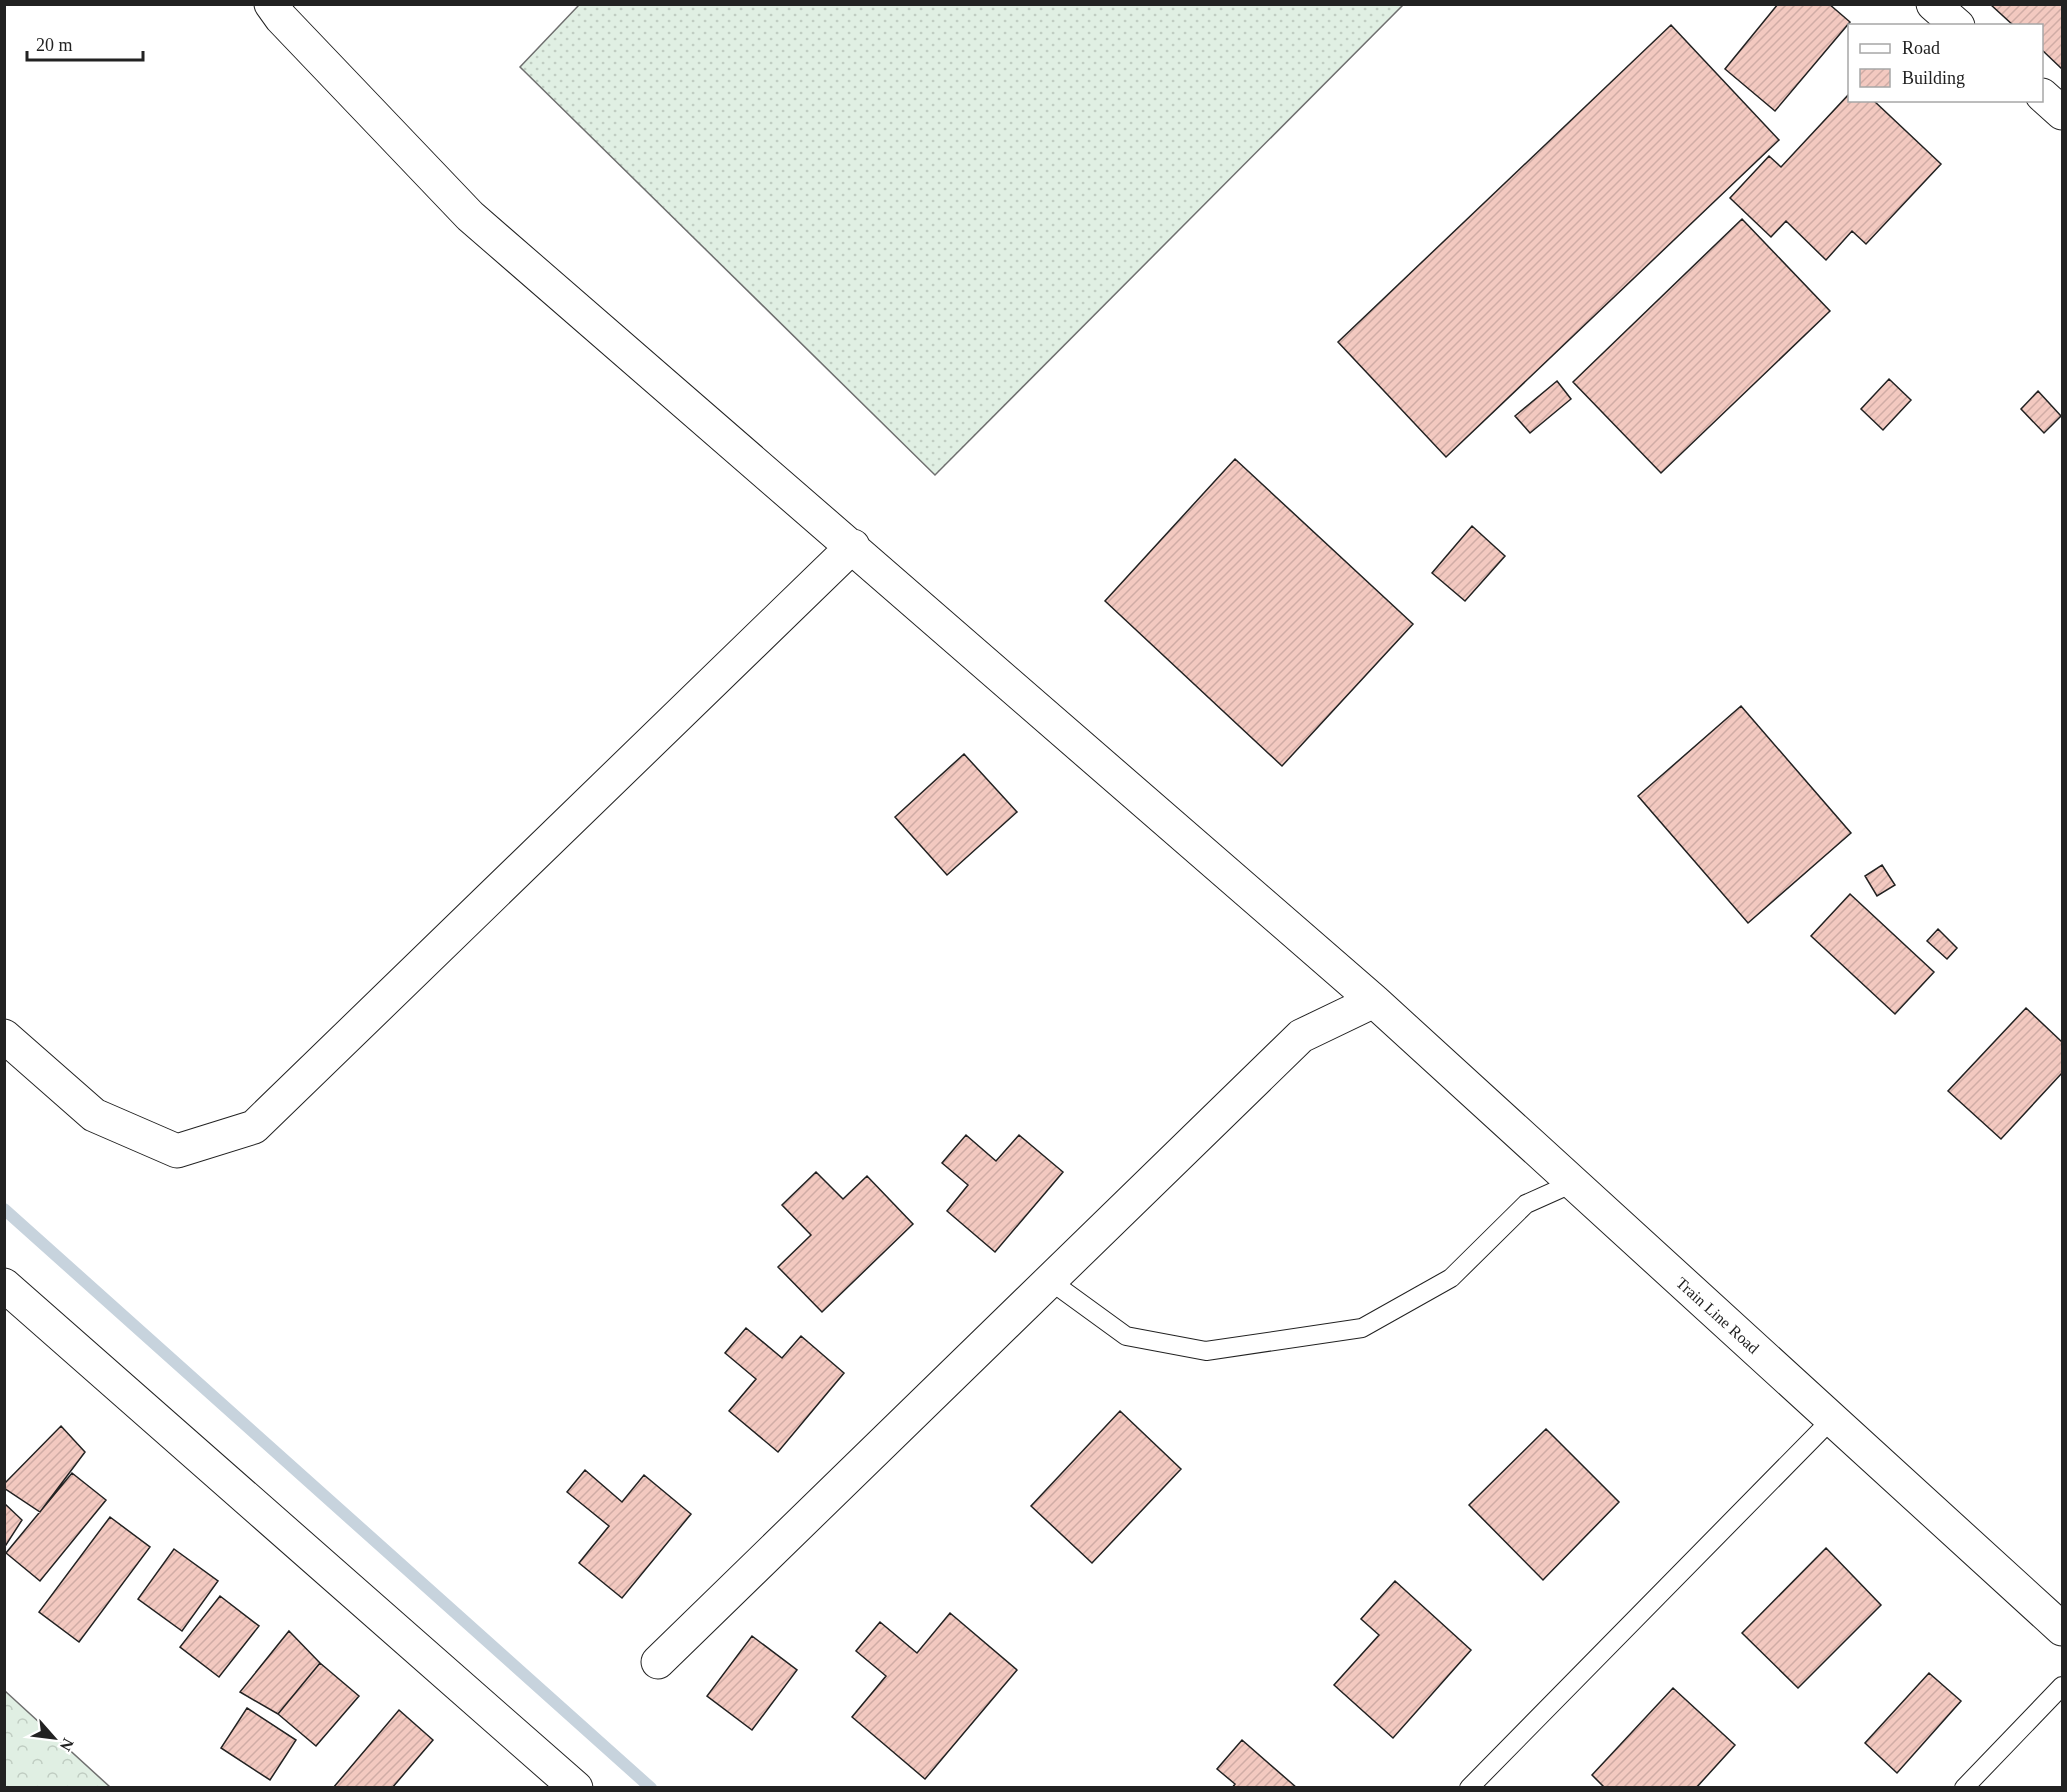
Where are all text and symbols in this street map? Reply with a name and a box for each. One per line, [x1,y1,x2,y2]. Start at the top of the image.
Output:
scale bar [27,24,142,62]
legend [1848,24,2043,102]
text: 20 m [36,35,73,55]
text: Road [1902,38,1940,58]
text: Building [1902,68,1965,88]
street label: Train Line Road [1673,1274,1762,1357]
north arrow [24,1708,84,1768]
text: N [56,1736,77,1754]

